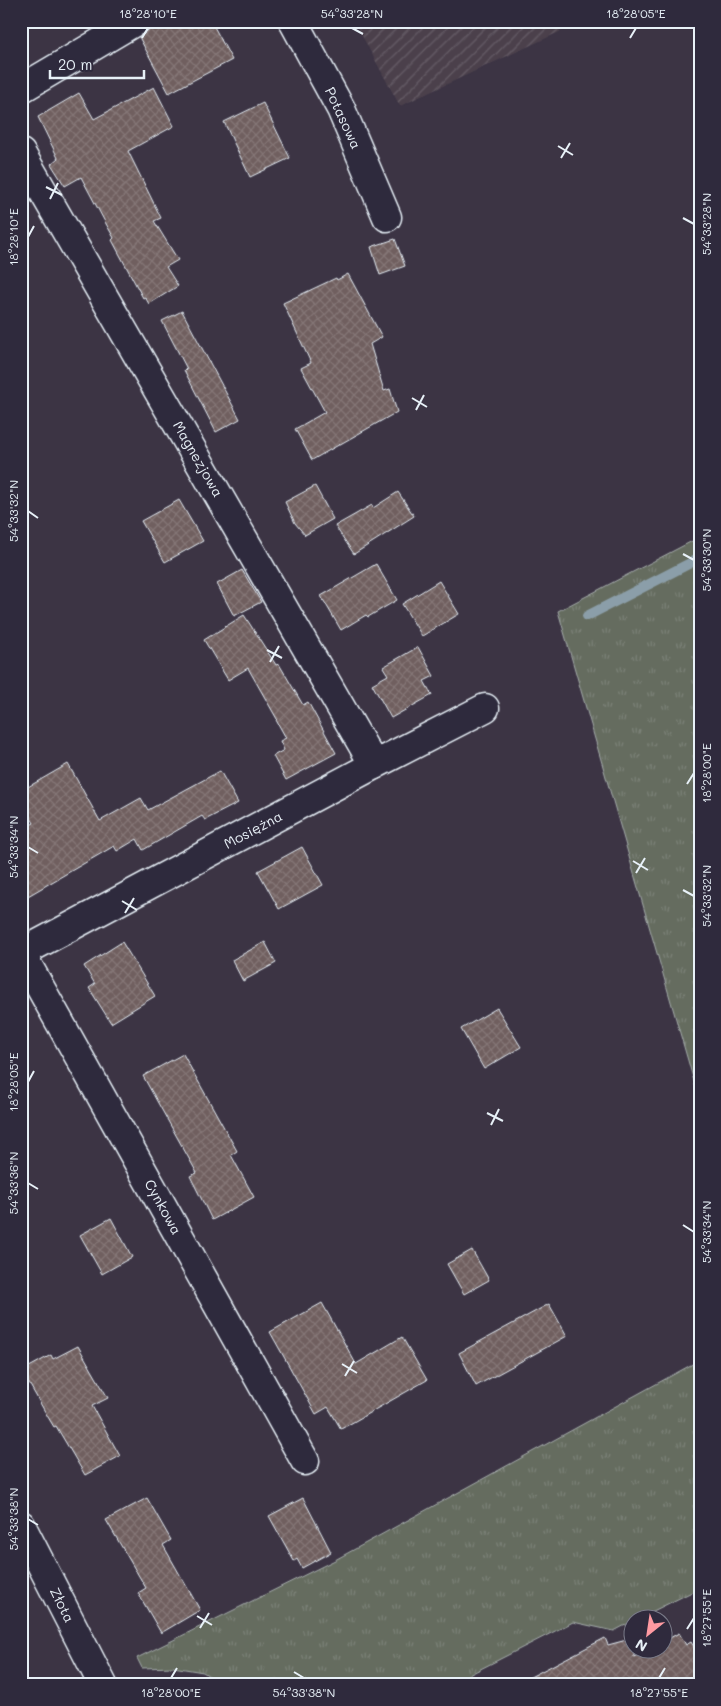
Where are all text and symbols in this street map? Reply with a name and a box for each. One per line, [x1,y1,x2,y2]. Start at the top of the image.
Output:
text: 18°28'10"E [119,5,177,21]
text: 54°33'28"N [321,5,383,21]
text: 18°28'05"E [606,5,666,21]
scale bar [50,48,144,80]
text: 20 m [58,54,92,74]
street label: Potasowa [321,84,366,152]
text: 54°33'28"N [698,193,714,255]
text: 18°28'10"E [5,208,21,266]
street label: Magnezjowa [169,417,228,500]
text: 54°33'32"N [5,480,21,542]
text: 54°33'30"N [698,529,714,591]
text: 18°28'00"E [698,743,714,803]
street label: Mosiężna [220,806,285,853]
text: 54°33'34"N [5,816,21,878]
text: 54°33'32"N [698,865,714,927]
text: 18°28'05"E [5,1052,21,1112]
text: 54°33'36"N [5,1152,21,1214]
street label: Cynkowa [140,1176,186,1238]
text: 54°33'34"N [698,1201,714,1263]
text: 54°33'38"N [5,1488,21,1550]
street label: Złota [46,1584,79,1626]
text: 18°27'55"E [698,1589,714,1647]
north arrow [624,1608,674,1658]
text: N [632,1635,651,1657]
text: 18°28'00"E [141,1684,201,1700]
text: 54°33'38"N [273,1684,335,1700]
text: 18°27'55"E [630,1684,688,1700]

